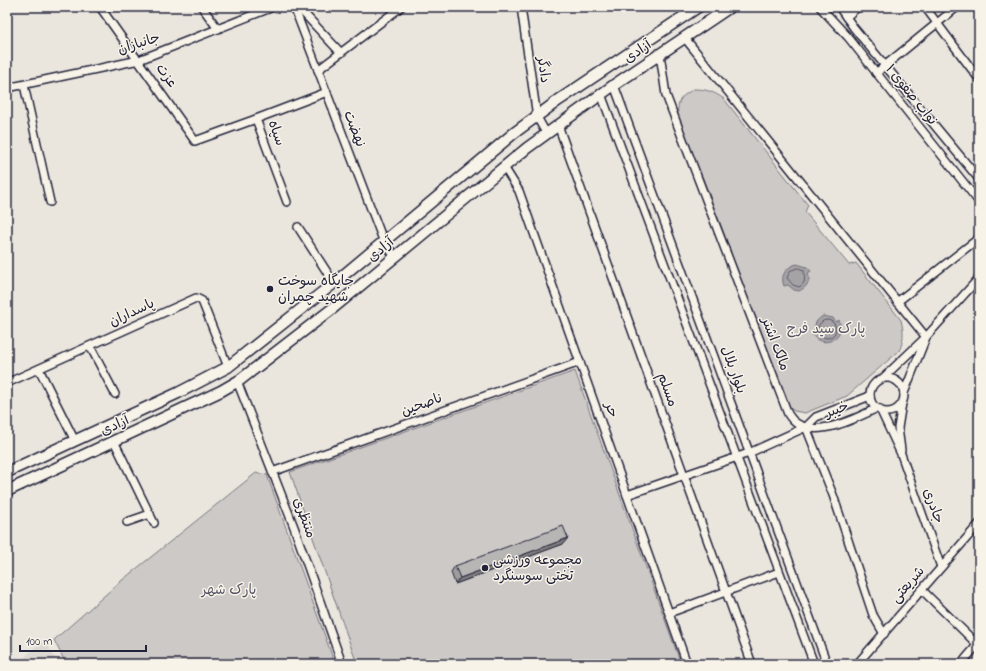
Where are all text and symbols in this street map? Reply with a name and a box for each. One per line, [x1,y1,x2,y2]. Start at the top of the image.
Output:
street label: جانبازان [115,28,163,60]
street label: آزادی [620,35,657,69]
street label: دادگر [531,54,555,85]
street label: عزت [150,59,182,93]
street label: نواب صفوی ۱ [880,60,942,130]
street label: نهضت [337,108,371,150]
street label: سپاه [262,117,290,149]
street label: آزادی [363,232,400,268]
place label: جایگاه سوخت شهید چمران [278,271,354,308]
marker: جایگاه سوخت شهید چمران [265,284,275,294]
street label: پاسداران [106,293,158,333]
street label: مالک اشتر [755,313,795,374]
park label: پارک سید فرج [787,319,865,340]
street label: بلوار بلال [715,343,751,397]
street label: مسلم [651,370,683,410]
street label: ناصحین [398,388,446,422]
street label: خیبر [821,396,852,424]
street label: حر [598,398,624,421]
street label: آزادی [97,410,133,442]
street label: جادری [917,485,949,527]
street label: منتظری [287,495,321,541]
place label: مجموعه ورزشی تختی سوسنگرد [493,550,582,587]
street label: شریعتی [886,562,930,608]
marker: مجموعه ورزشی تختی سوسنگرد [480,563,490,573]
park label: پارک شهر [201,580,256,601]
scale bar [20,627,146,653]
text: 100 m [26,633,53,651]

